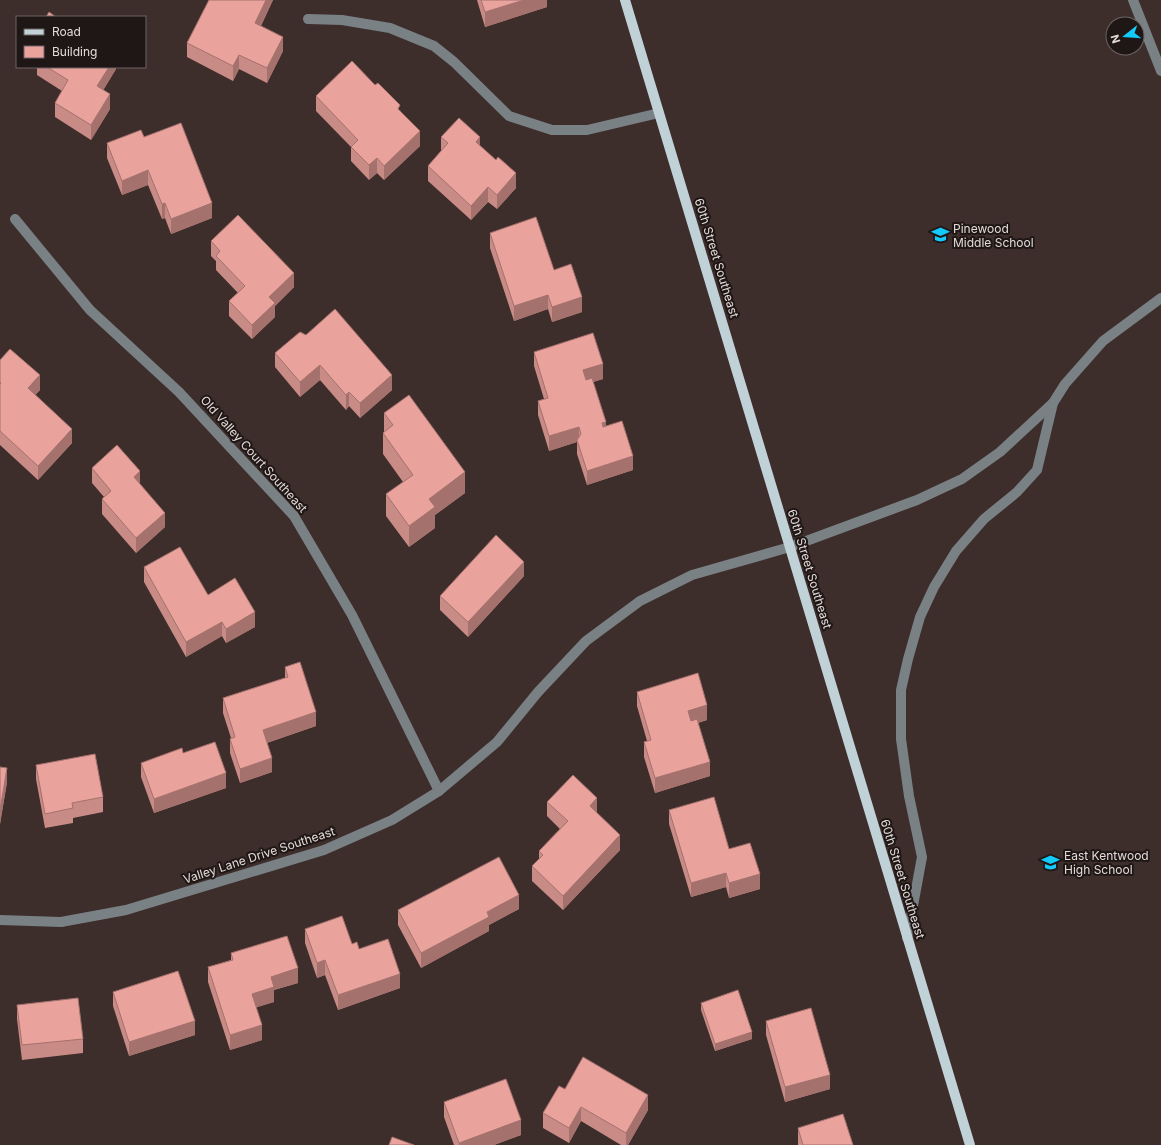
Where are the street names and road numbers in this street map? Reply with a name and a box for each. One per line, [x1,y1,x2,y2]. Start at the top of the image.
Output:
street label: 60th Street Southeast [692,197,742,320]
street label: Old Valley Court Southeast [198,392,311,516]
street label: 60th Street Southeast [785,508,835,631]
street label: 60th Street Southeast [878,818,928,941]
street label: Valley Lane Drive Southeast [181,823,337,887]

